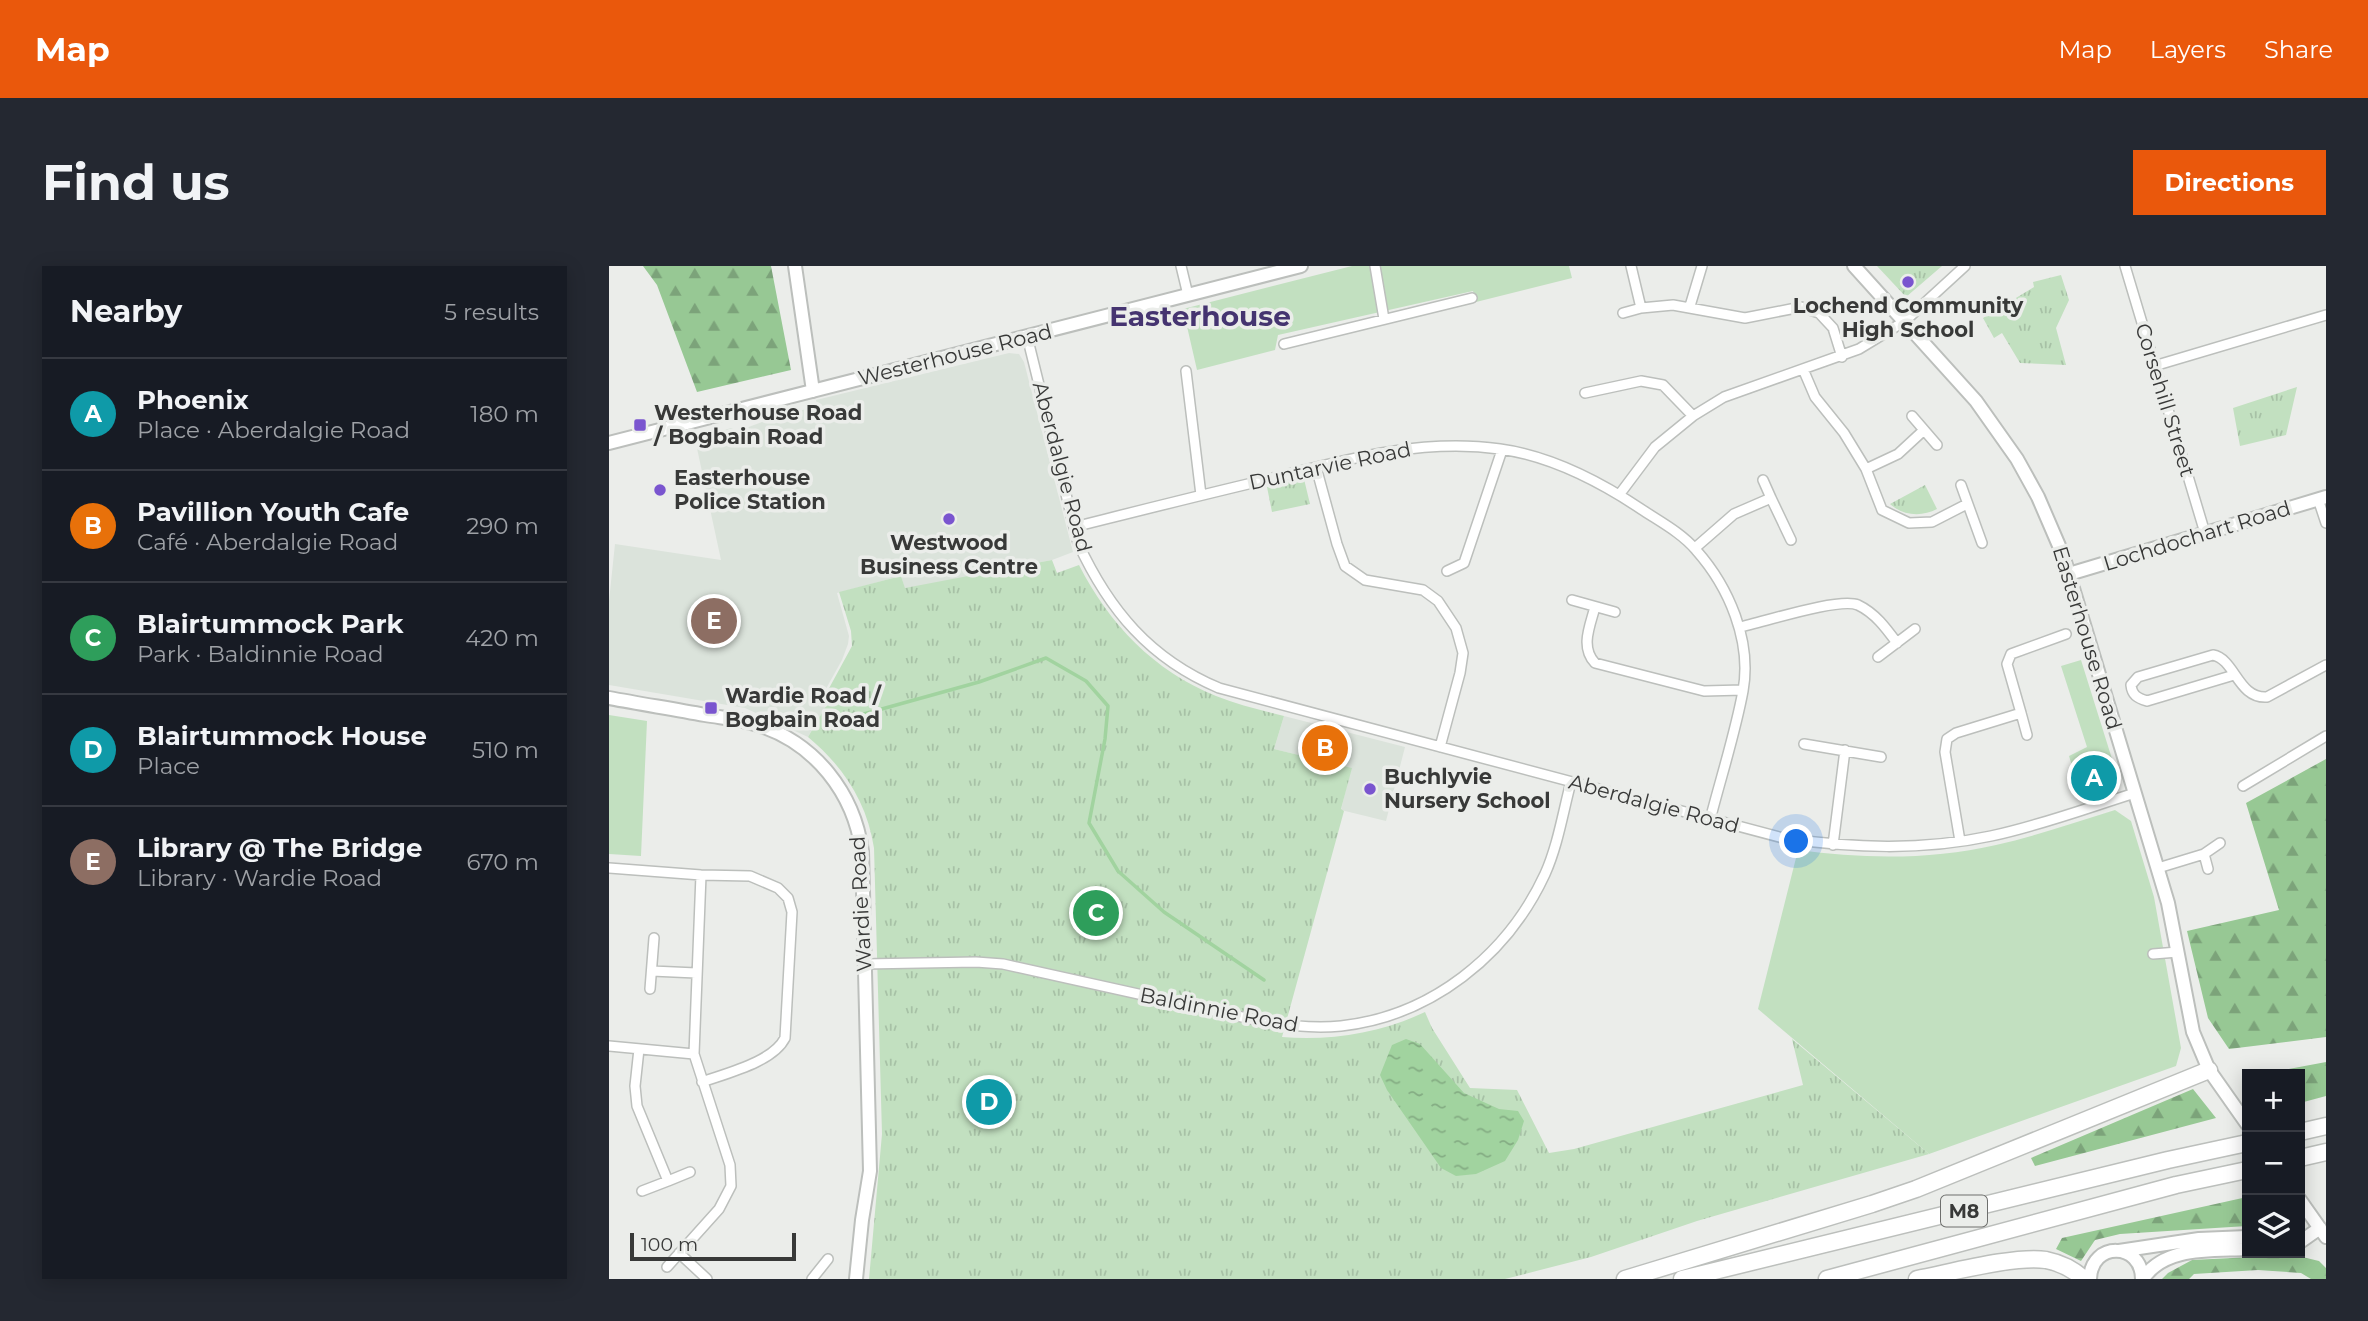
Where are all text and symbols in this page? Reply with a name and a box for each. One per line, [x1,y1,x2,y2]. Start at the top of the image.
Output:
text: Map [35,29,110,69]
text: Map [2058,35,2112,64]
text: Layers [2150,35,2226,64]
text: Share [2264,35,2333,64]
button: Directions [2133,150,2326,215]
text: Find us [42,153,230,212]
marker: Lochend Community High School [1900,274,1916,290]
text: Nearby [70,293,182,330]
place label: Lochend Community High School [1793,293,2024,342]
text: 5 results [444,298,539,326]
district label: Easterhouse [1109,299,1291,333]
street label: Westerhouse Road [855,318,1054,391]
street label: Corsehill Street [2130,320,2201,480]
street label: Aberdalgie Road [1028,379,1097,555]
text: Phoenix [137,384,249,416]
text: A [84,400,102,428]
text: 180 m [470,400,539,428]
place label: Westerhouse Road / Bogbain Road [653,400,862,449]
text: Place · Aberdalgie Road [137,416,410,444]
marker: Westerhouse Road / Bogbain Road [632,417,648,433]
street label: Duntarvie Road [1247,436,1413,495]
place label: Easterhouse Police Station [674,465,826,514]
marker: Easterhouse Police Station [652,482,668,498]
street label: Lochdochart Road [2100,495,2294,576]
text: Pavillion Youth Cafe [137,496,409,528]
marker: Westwood Business Centre [941,511,957,527]
text: B [84,512,102,540]
text: 290 m [466,512,539,540]
text: Café · Aberdalgie Road [137,528,398,556]
place label: Westwood Business Centre [860,530,1038,579]
street label: Easterhouse Road [2048,543,2127,733]
pin: E [691,595,737,647]
text: Blairtummock Park [137,608,404,640]
text: C [85,624,101,652]
text: 420 m [465,624,539,652]
text: Park · Baldinnie Road [137,640,384,668]
place label: Wardie Road / Bogbain Road [725,683,883,732]
marker: Wardie Road / Bogbain Road [703,700,719,716]
text: Blairtummock House [137,720,427,752]
pin: B [1302,722,1348,774]
text: D [84,736,103,764]
text: 510 m [472,736,539,764]
text: Place [137,752,200,780]
pin: A [2071,752,2117,804]
place label: Buchlyvie Nursery School [1384,764,1551,813]
street label: Aberdalgie Road [1566,769,1742,838]
marker: Buchlyvie Nursery School [1362,781,1378,797]
your location [1779,824,1813,858]
text: Library @ The Bridge [137,832,422,864]
street label: Wardie Road [844,836,877,972]
text: E [85,848,101,876]
text: 670 m [466,848,539,876]
text: Library · Wardie Road [137,864,382,892]
pin: C [1073,887,1119,939]
street label: Baldinnie Road [1138,982,1300,1037]
map controls [2242,1069,2305,1258]
button: + [2242,1069,2305,1132]
pin: D [966,1076,1012,1128]
button: − [2242,1132,2305,1195]
button: layers [2242,1195,2305,1258]
road number: M8 [1941,1196,1987,1226]
scale bar [630,1230,796,1262]
text: 100 m [641,1233,698,1256]

